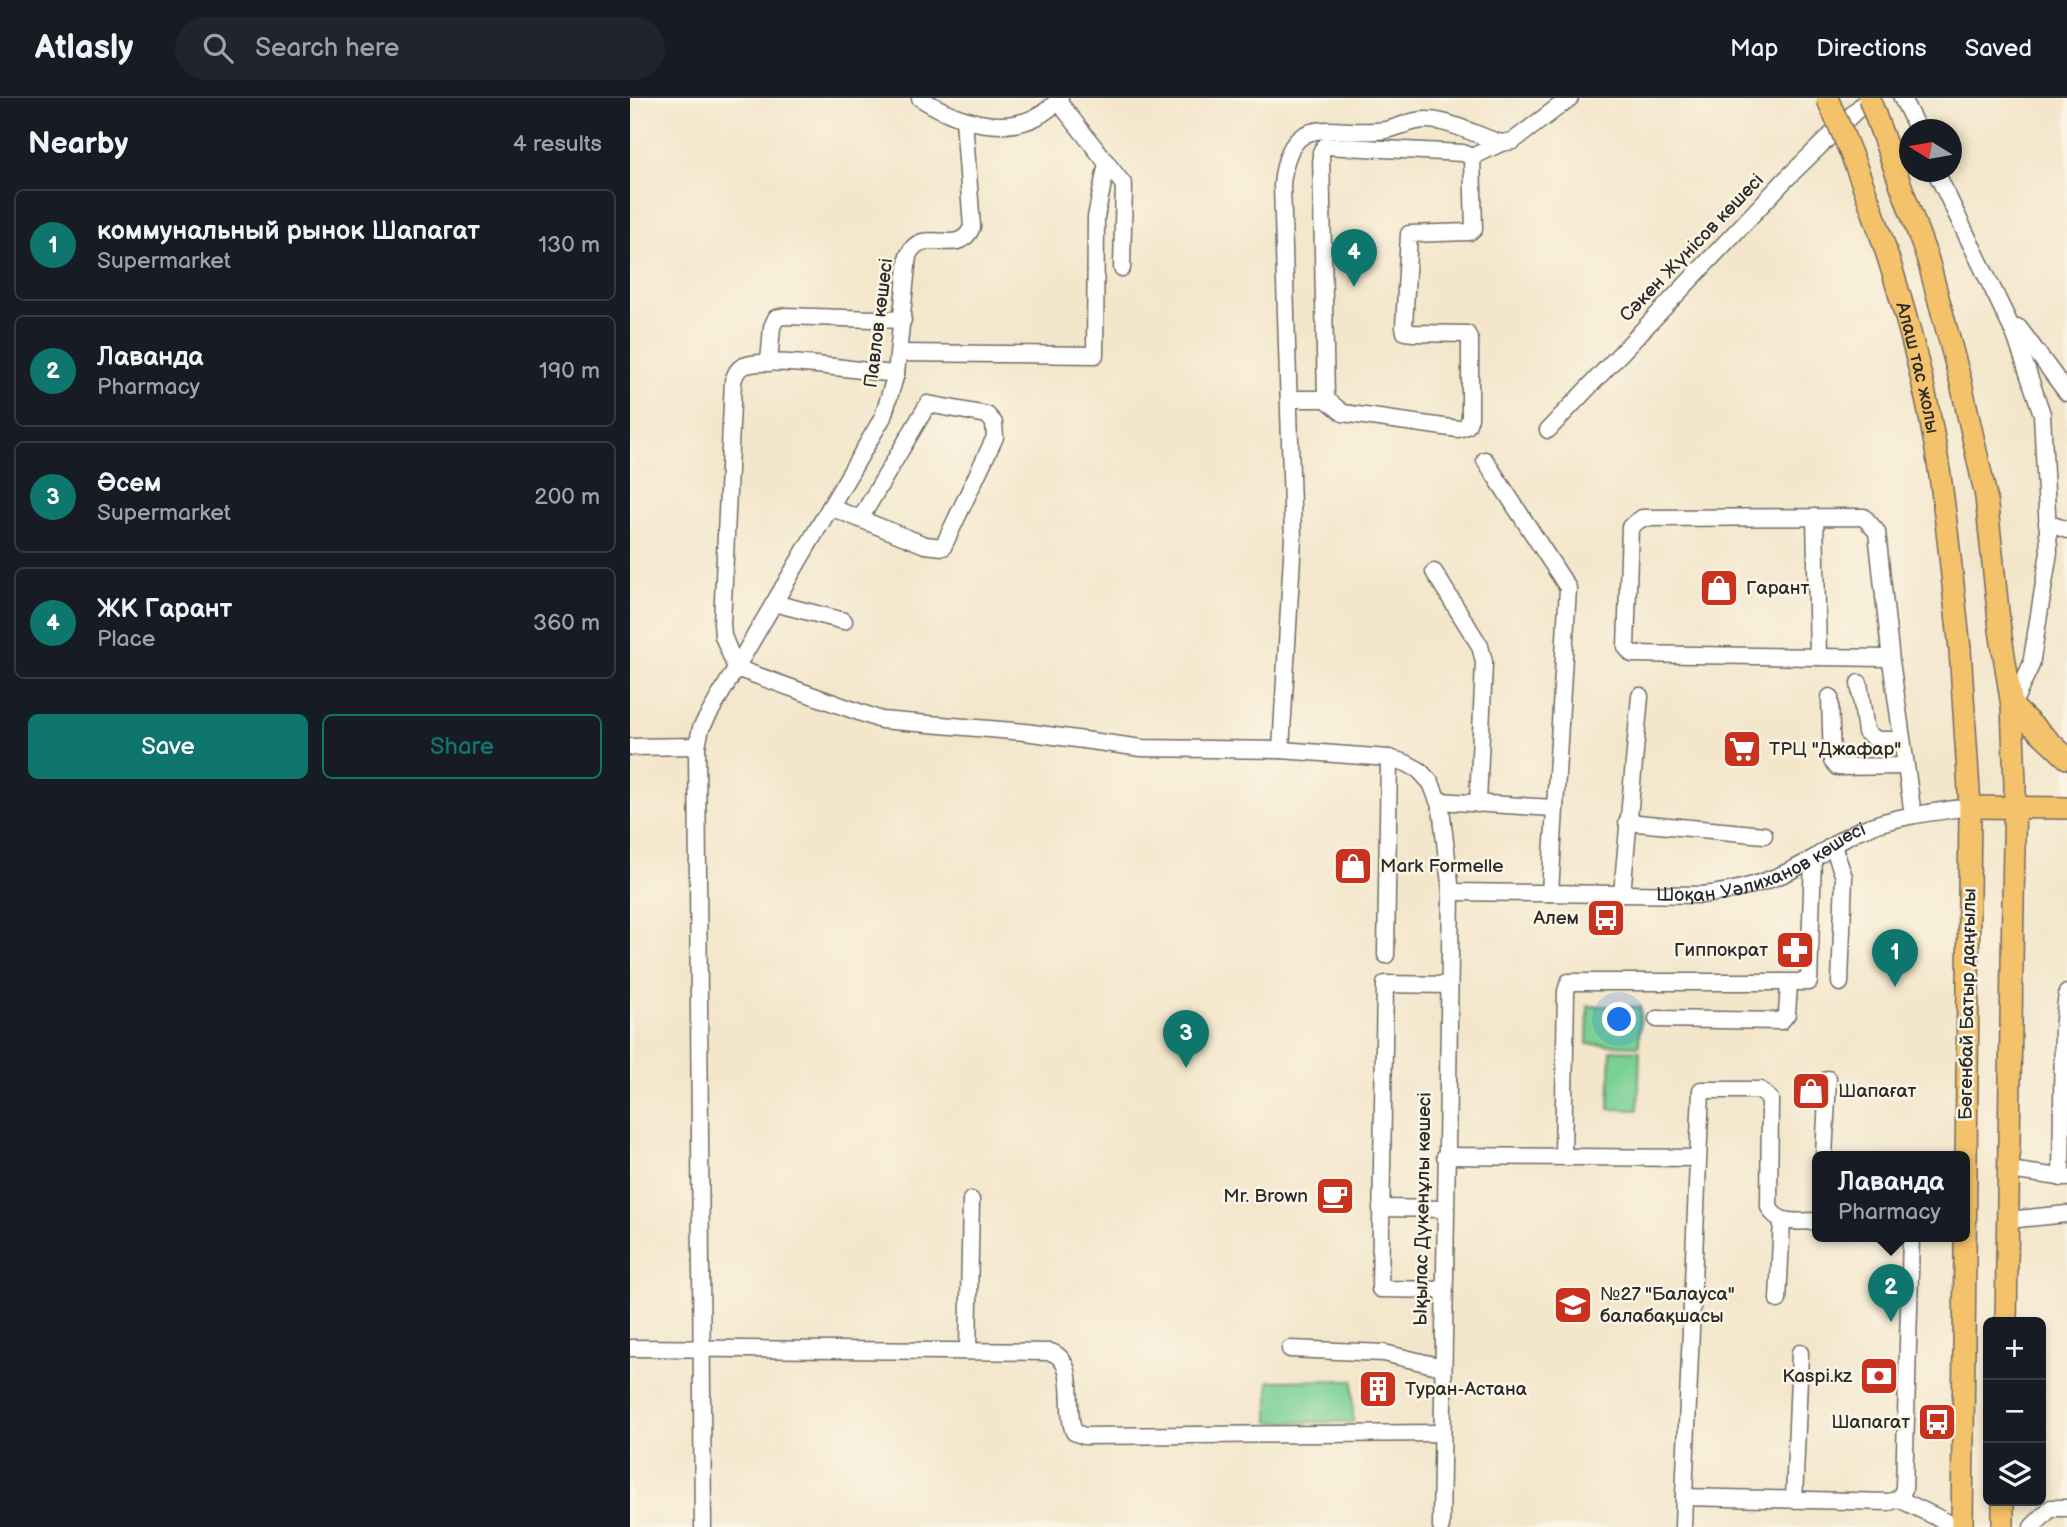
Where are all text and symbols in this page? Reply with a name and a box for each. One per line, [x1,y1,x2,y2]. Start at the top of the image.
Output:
search box [175,17,665,80]
text: Atlasly [35,28,133,68]
icon: search [199,29,237,67]
text: Search here [255,33,399,64]
text: Map [1730,34,1778,63]
text: Directions [1816,34,1927,63]
text: Saved [1965,34,2032,63]
north arrow [1899,119,1962,182]
text: Nearby [28,126,128,162]
text: 4 results [513,130,602,158]
street label: Сәкен Жүнісов көшесі [1615,169,1769,327]
text: коммунальный рынок Шапагат [97,216,480,247]
pin: 4 [1331,229,1377,287]
text: 1 [48,231,58,259]
text: 130 m [538,231,600,259]
text: Supermarket [97,247,231,275]
street label: Павлов көшесі [860,257,898,389]
street label: Алаш тас жолы [1890,298,1944,435]
text: Лаванда [97,342,203,373]
text: 2 [46,357,60,385]
text: 190 m [539,357,600,385]
text: Pharmacy [97,373,200,401]
text: Әсем [97,468,161,499]
text: 3 [46,483,60,511]
text: 200 m [534,483,600,511]
text: Supermarket [97,499,231,527]
shop icon: Гарант [1698,567,1740,609]
place label: Гарант [1746,577,1809,600]
text: ЖК Гарант [97,594,232,625]
text: 4 [46,609,60,637]
text: 360 m [533,609,600,637]
text: Place [97,625,155,653]
button: Save [28,714,308,779]
button: Share [322,714,602,779]
supermarket icon: ТРЦ "Джафар" [1721,728,1763,770]
place label: ТРЦ "Джафар" [1769,738,1901,761]
street label: Шоқан Уәлиханов көшесі [1656,817,1869,907]
shop icon: Mark Formelle [1332,845,1374,887]
place label: Mark Formelle [1380,855,1503,878]
street label: Бөгенбай Батыр даңғылы [1954,888,1982,1120]
bus stop icon: Алем [1585,897,1627,939]
place label: Алем [1533,907,1579,930]
pharmacy icon: Гиппократ [1774,929,1816,971]
pin: 1 [1872,929,1918,987]
place label: Гиппократ [1674,939,1768,962]
your location [1602,1002,1636,1036]
pin: 3 [1163,1010,1209,1068]
shop icon: Шапағат [1790,1070,1832,1112]
place label: Шапағат [1838,1080,1917,1103]
street label: Ықылас Дүкенұлы көшесі [1409,1092,1437,1326]
popup [1812,1151,1970,1242]
text: Лаванда [1838,1167,1944,1198]
cafe icon: Mr. Brown [1314,1175,1356,1217]
place label: Mr. Brown [1223,1185,1308,1208]
text: Pharmacy [1838,1198,1941,1226]
pin: 2 [1868,1264,1914,1322]
place label: №27 "Балауса" балабақшасы [1600,1283,1735,1328]
school or university icon: №27 "Балауса" балабақшасы [1552,1284,1594,1326]
map controls [1983,1317,2046,1506]
button: + [1983,1317,2046,1380]
bank icon: Kaspi.kz [1858,1355,1900,1397]
place label: Kaspi.kz [1782,1365,1853,1388]
building icon: Туран-Астана [1357,1368,1399,1410]
place label: Туран-Астана [1405,1378,1527,1401]
button: − [1983,1380,2046,1443]
bus stop icon: Шапагат [1916,1401,1958,1443]
place label: Шапагат [1831,1411,1910,1434]
button: layers [1983,1443,2046,1506]

